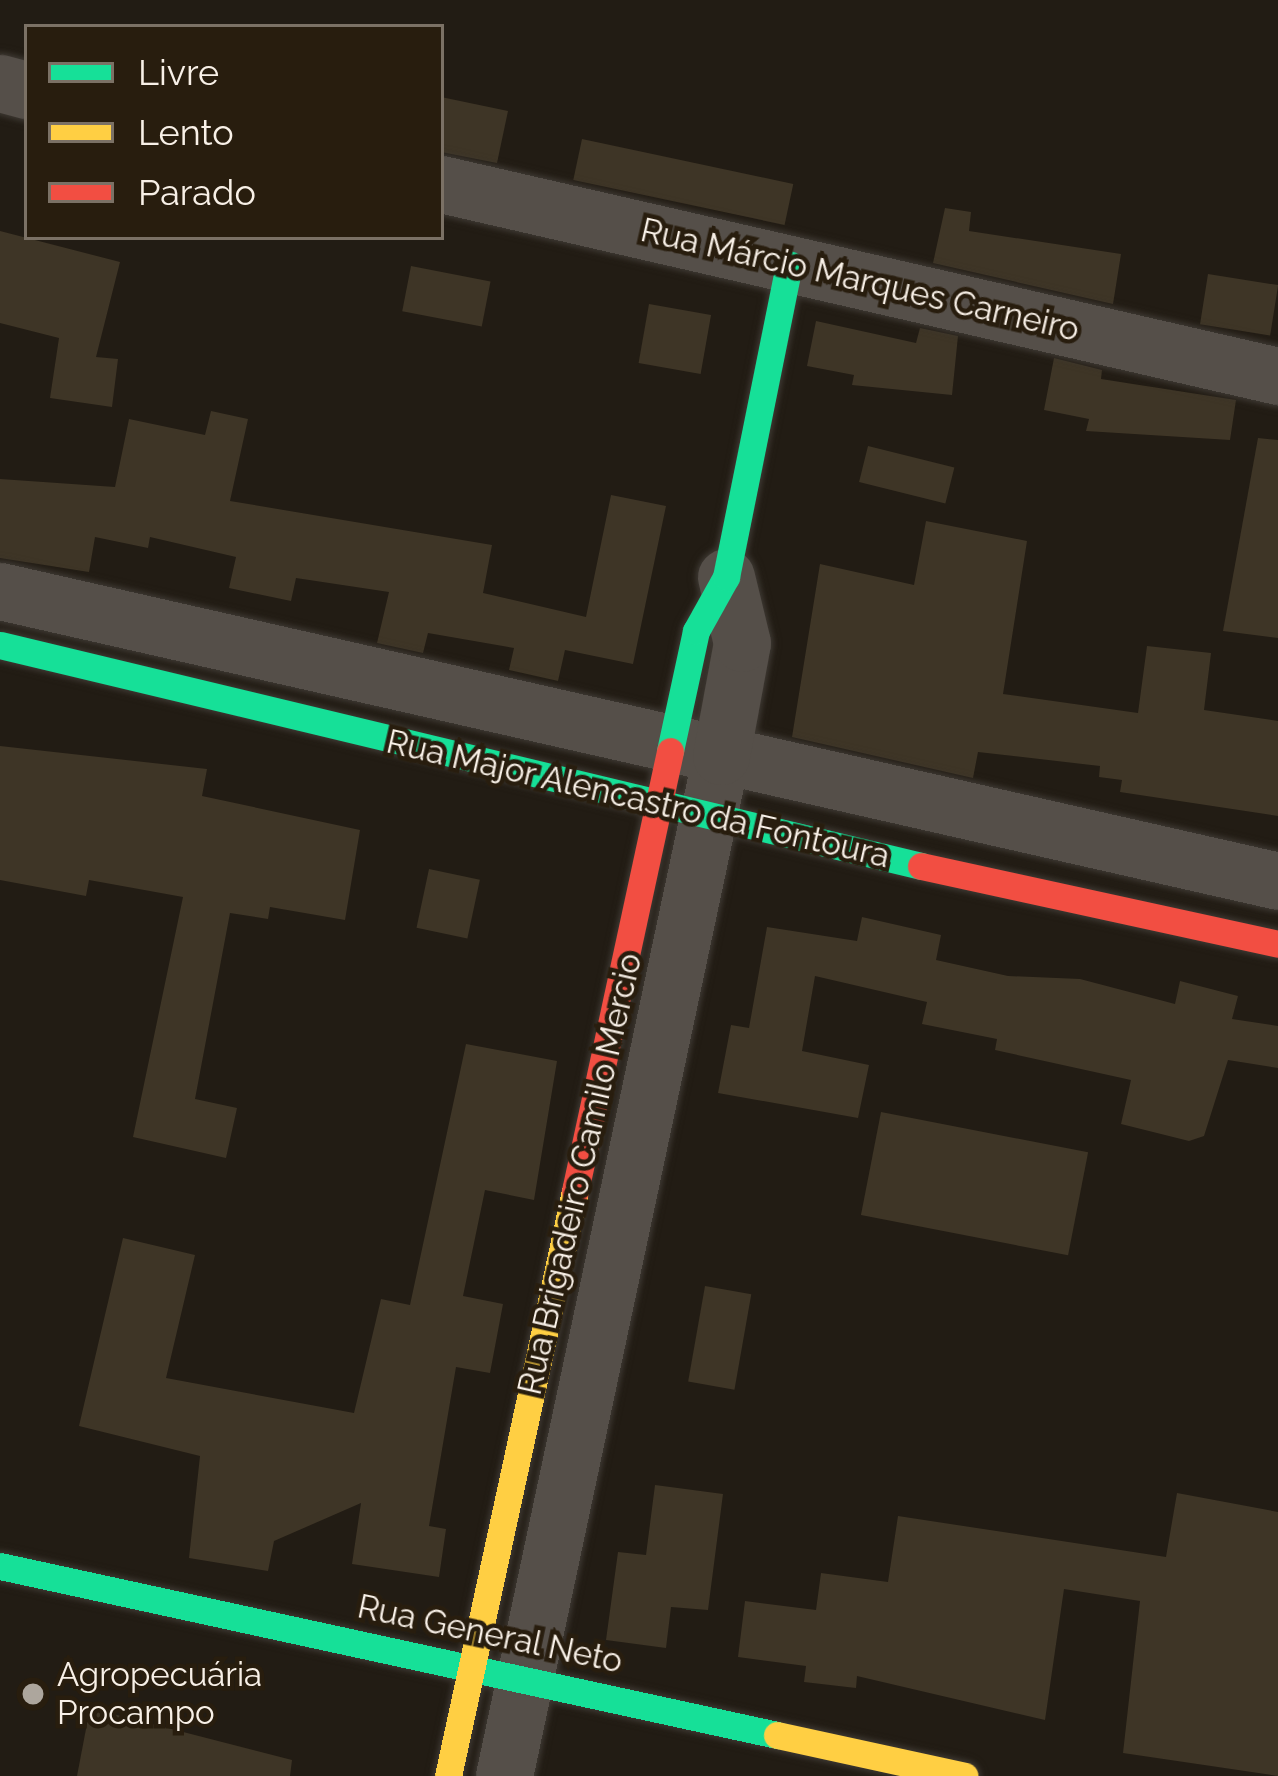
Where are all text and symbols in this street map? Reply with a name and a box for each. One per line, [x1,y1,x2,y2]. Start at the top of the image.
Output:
legend [24,24,444,240]
text: Livre [138,51,219,93]
text: Lento [138,111,234,153]
text: Parado [138,171,256,213]
street label: Rua Márcio Marques Carneiro [637,210,1083,350]
street label: Rua Major Alencastro da Fontoura [382,722,894,876]
street label: Rua Brigadeiro Camilo Mercio [510,949,650,1399]
street label: Rua General Neto [354,1587,626,1681]
place label: Agropecuária Procampo [57,1655,262,1733]
marker: Agropecuária Procampo [20,1681,46,1707]

